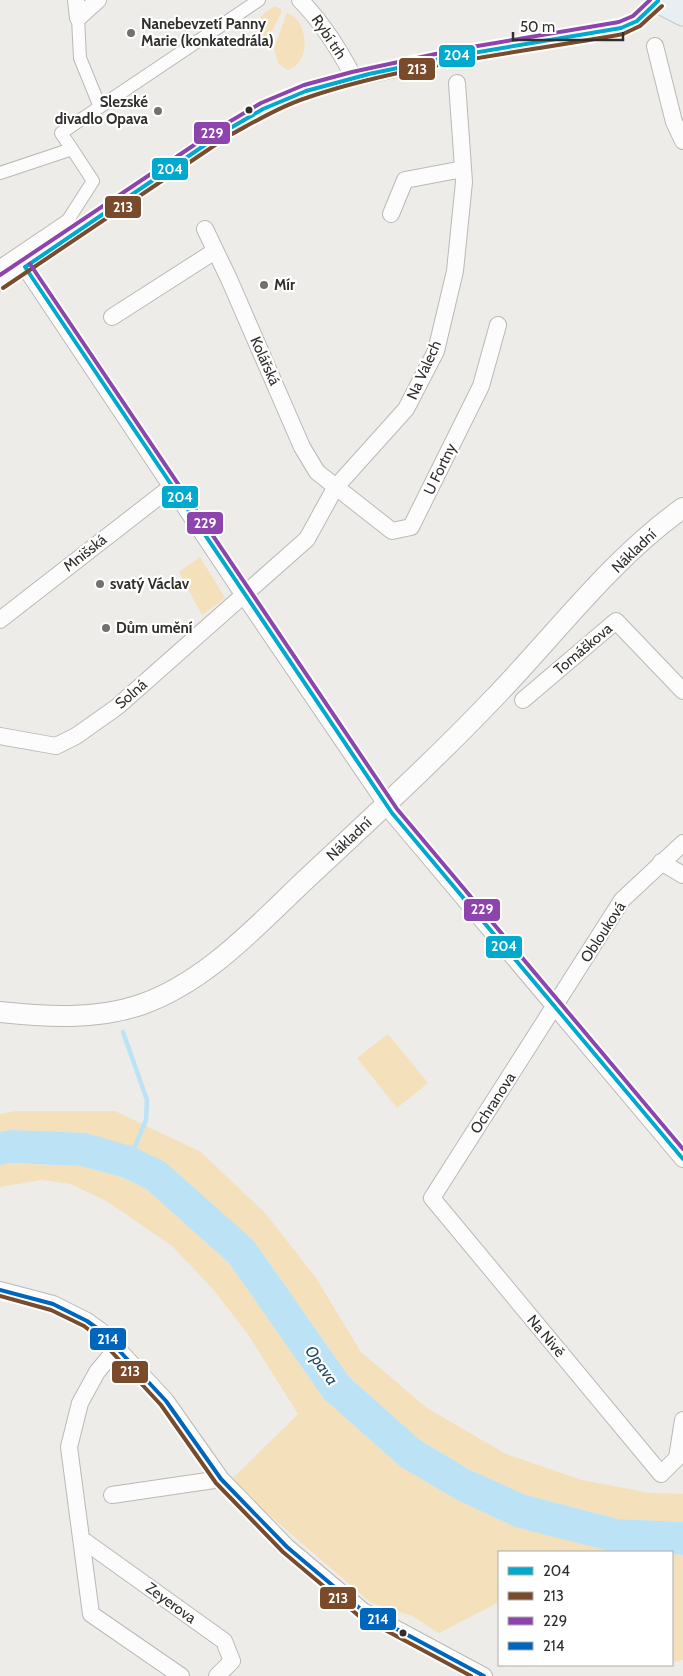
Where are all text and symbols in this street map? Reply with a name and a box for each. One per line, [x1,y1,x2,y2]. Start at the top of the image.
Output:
scale bar [513,10,623,42]
street label: Rybí trh [308,12,350,62]
place label: Nanebevzetí Panny Marie (konkatedrála) [141,15,274,50]
text: 50 m [520,18,555,36]
marker: Nanebevzetí Panny Marie (konkatedrála) [125,27,137,39]
line badge: 204 [438,44,476,68]
text: 204 [444,46,470,64]
line badge: 213 [398,57,436,81]
text: 213 [407,60,427,78]
place label: Slezské divadlo Opava [55,93,149,128]
marker: Slezské divadlo Opava [152,105,164,117]
unlabelled marker [244,105,254,115]
line badge: 229 [193,121,231,145]
text: 229 [201,124,223,142]
line badge: 204 [151,157,189,181]
text: 204 [157,160,183,178]
line badge: 213 [104,195,142,219]
text: 213 [113,198,133,216]
place label: Mír [274,276,295,294]
marker: Mír [258,279,270,291]
street label: Kolářská [246,334,284,389]
street label: Na Valech [403,338,445,402]
street label: U Fortny [420,440,460,498]
line badge: 204 [161,485,199,509]
text: 204 [167,488,193,506]
line badge: 229 [186,511,224,535]
text: 229 [194,514,216,532]
street label: Nákladní [608,525,660,577]
street label: Mnišská [60,530,111,575]
place label: svatý Václav [110,575,190,593]
marker: svatý Václav [94,578,106,590]
place label: Dům umění [116,619,193,637]
street label: Tomáškova [550,619,616,679]
marker: Dům umění [100,622,112,634]
street label: Solná [111,675,151,713]
street label: Nákladní [323,814,375,864]
line badge: 229 [463,898,501,922]
street label: Oblouková [577,898,630,966]
text: 229 [471,900,493,918]
line badge: 204 [485,935,523,959]
text: 204 [491,937,517,955]
street label: Ochranova [467,1068,520,1137]
street label: Na Nivě [523,1311,569,1361]
line badge: 214 [89,1327,127,1351]
text: 214 [97,1330,119,1348]
water label: Opava [301,1342,342,1389]
line badge: 213 [111,1360,149,1384]
text: 213 [120,1362,140,1380]
legend [498,1551,673,1666]
text: 204 [543,1562,570,1580]
street label: Zeyerova [142,1579,200,1628]
line badge: 213 [319,1586,357,1610]
text: 213 [543,1587,564,1605]
text: 213 [328,1589,348,1607]
line badge: 214 [359,1607,397,1631]
text: 214 [367,1610,389,1628]
text: 229 [543,1612,567,1630]
unlabelled marker [398,1628,408,1638]
text: 214 [543,1637,565,1655]

